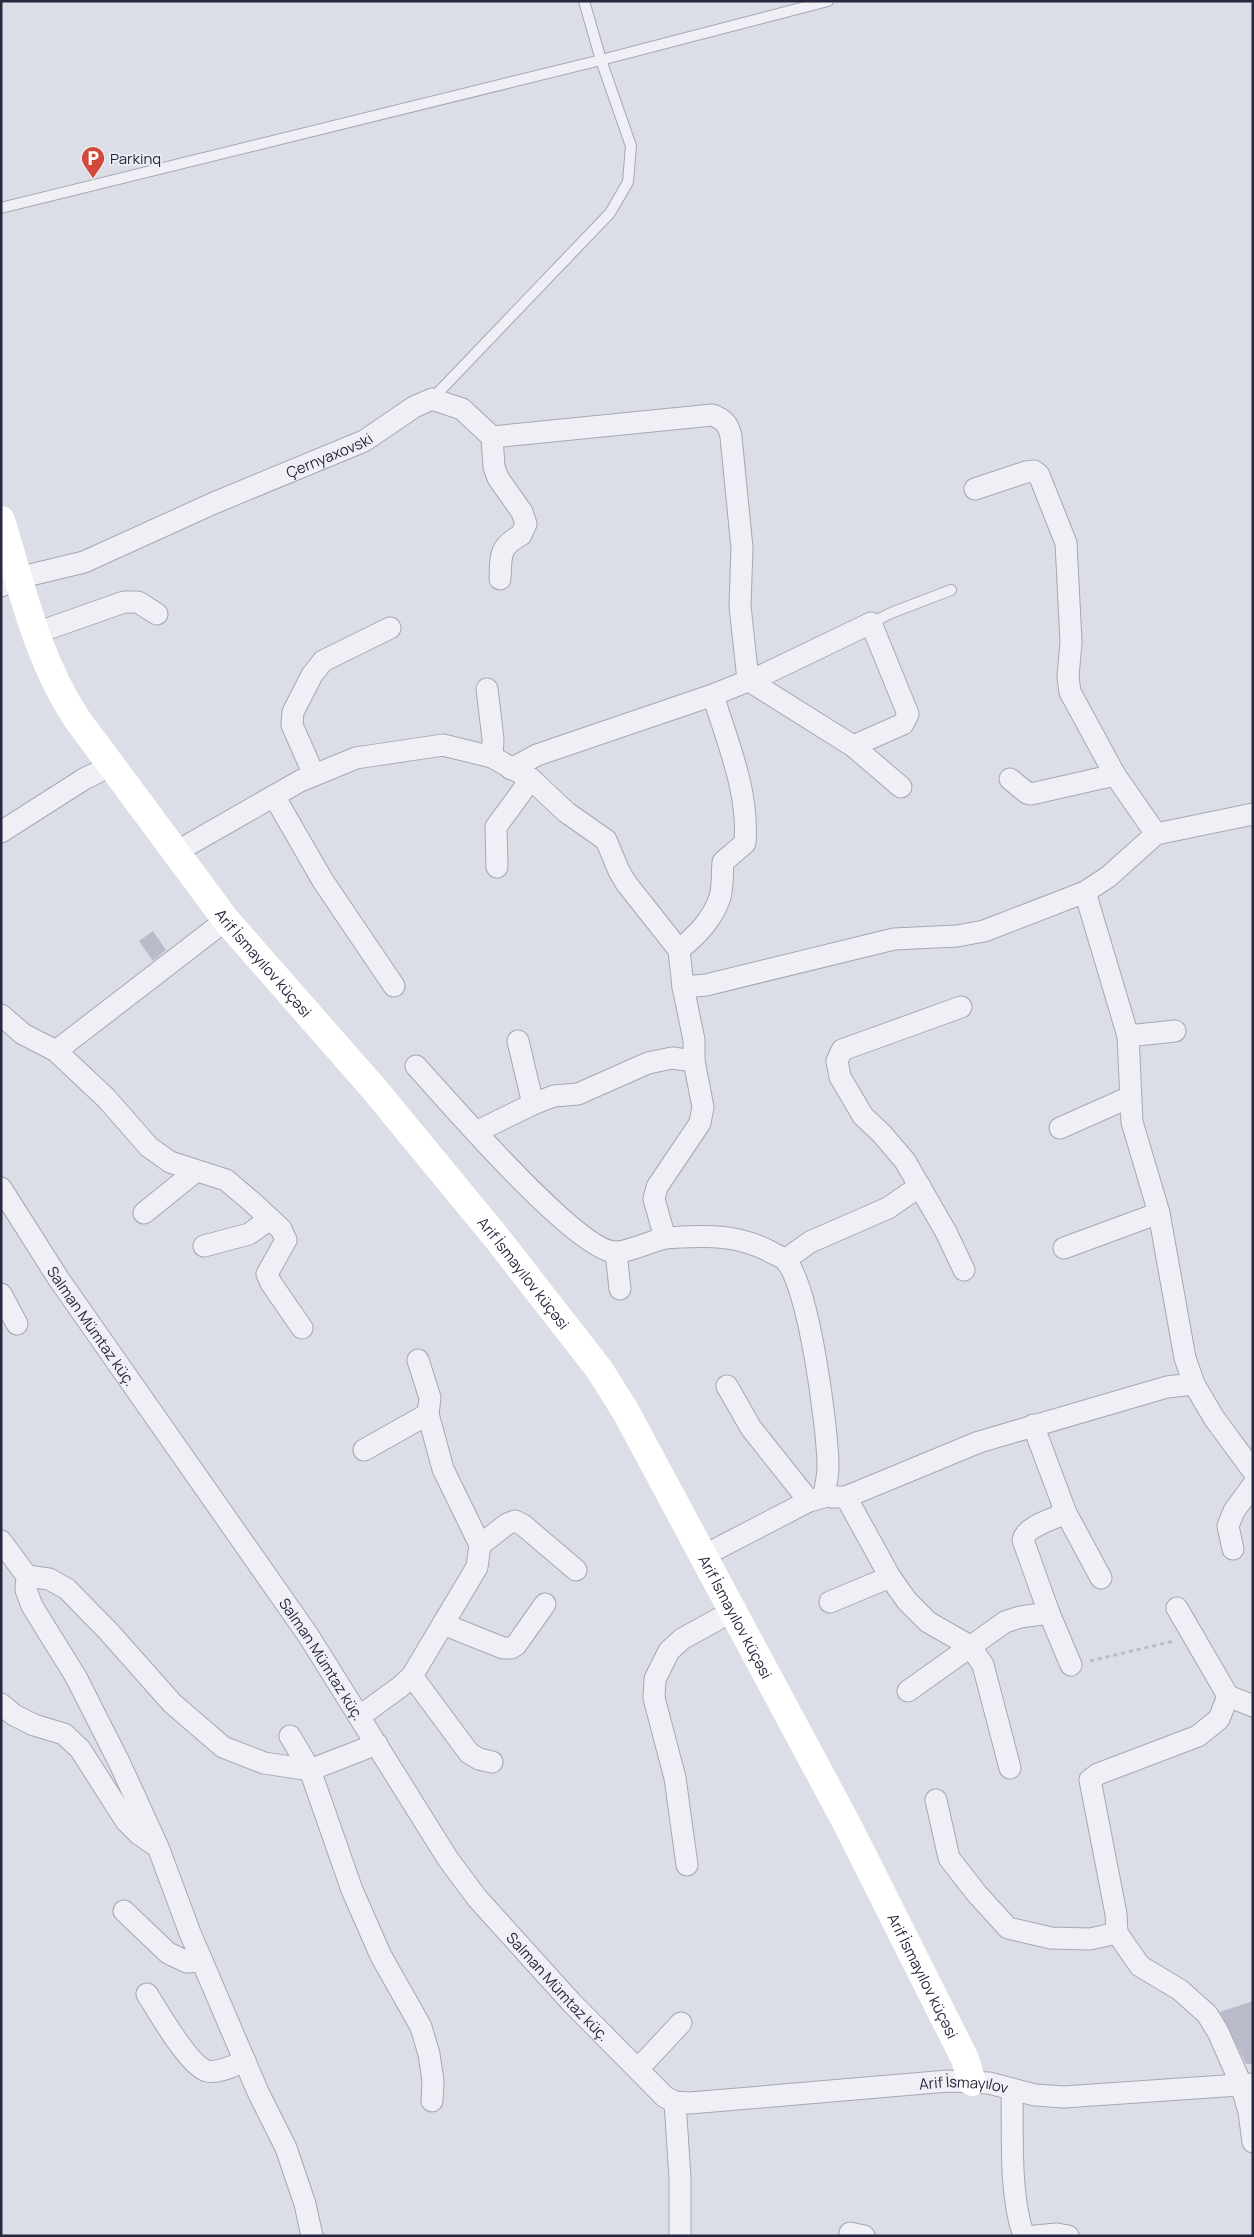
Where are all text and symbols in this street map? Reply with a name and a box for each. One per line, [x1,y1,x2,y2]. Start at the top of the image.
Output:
parking icon: Parkinq [80,145,106,179]
place label: Parkinq [110,148,161,169]
street label: Çernyaxovski [283,428,377,483]
street label: Arif İsmayılov küçəsi [211,904,317,1021]
street label: Arif İsmayılov küçəsi [473,1212,575,1334]
street label: Salman Mümtaz küç. [42,1262,141,1390]
street label: Arif İsmayılov küçəsi [694,1551,778,1682]
street label: Salman Mümtaz küç. [275,1594,369,1724]
street label: Arif İsmayılov küçəsi [883,1910,963,2042]
street label: Salman Mümtaz küç. [502,1927,614,2045]
street label: Arif İsmayılov [918,2070,1011,2098]

